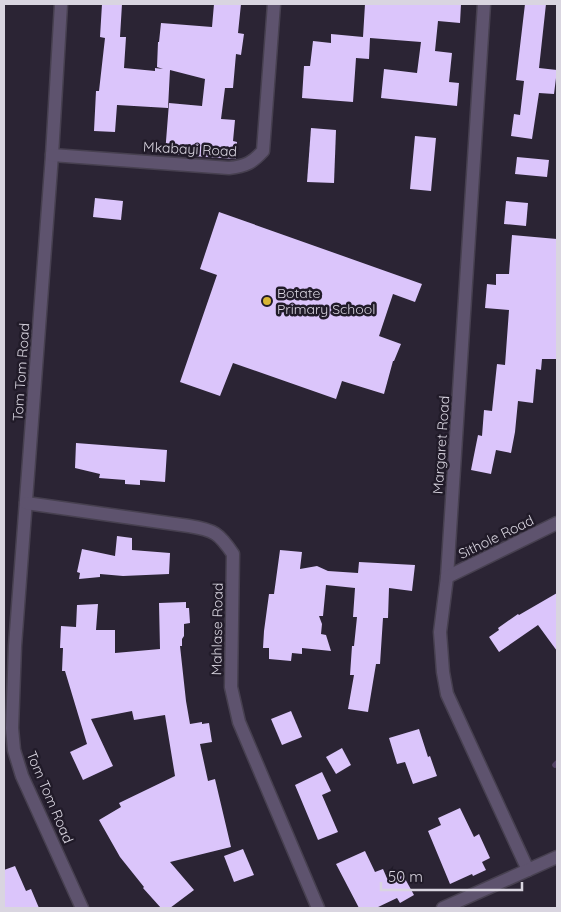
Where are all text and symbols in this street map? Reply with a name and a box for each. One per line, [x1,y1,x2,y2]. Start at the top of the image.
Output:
street label: Mkabayi Road [143,138,237,160]
place label: Botate Primary School [277,284,375,318]
marker: Botate Primary School [261,295,273,307]
street label: Tom Tom Road [9,322,33,422]
street label: Margaret Road [429,395,453,495]
street label: Sithole Road [455,511,537,563]
street label: Mahlase Road [207,582,227,676]
street label: Tom Tom Road [22,748,78,846]
scale bar [381,860,522,892]
text: 50 m [388,867,423,886]

